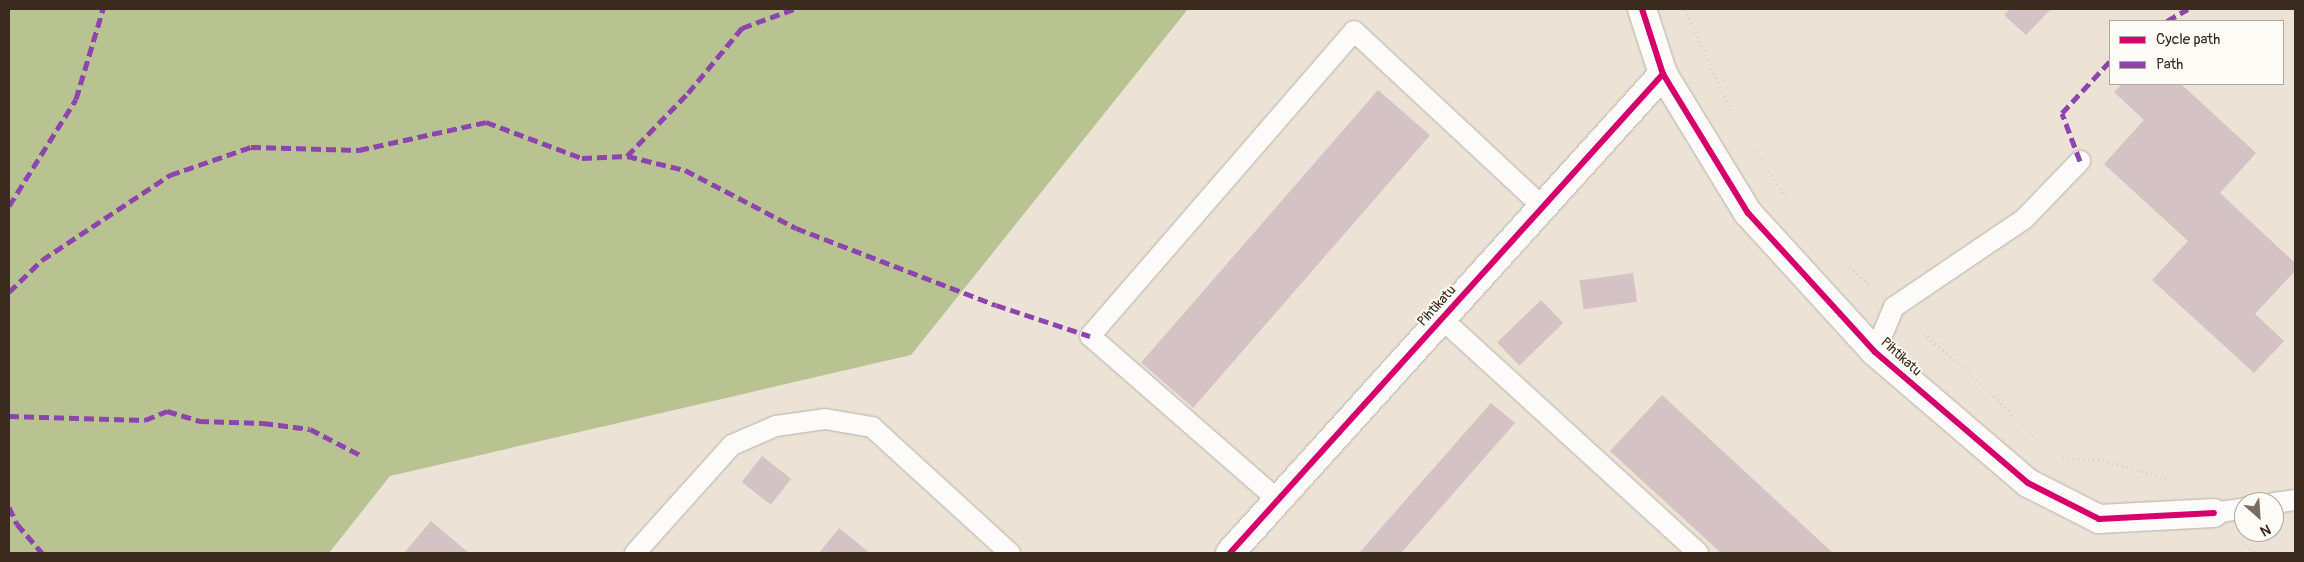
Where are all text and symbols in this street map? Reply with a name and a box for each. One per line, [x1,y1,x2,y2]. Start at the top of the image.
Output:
legend [2109,20,2284,85]
text: Cycle path [2156,30,2220,49]
text: Path [2156,55,2183,74]
street label: Pihtikatu [1414,282,1460,330]
street label: Pihtikatu [1877,334,1925,380]
north arrow [2234,492,2284,542]
text: N [2257,520,2273,540]

